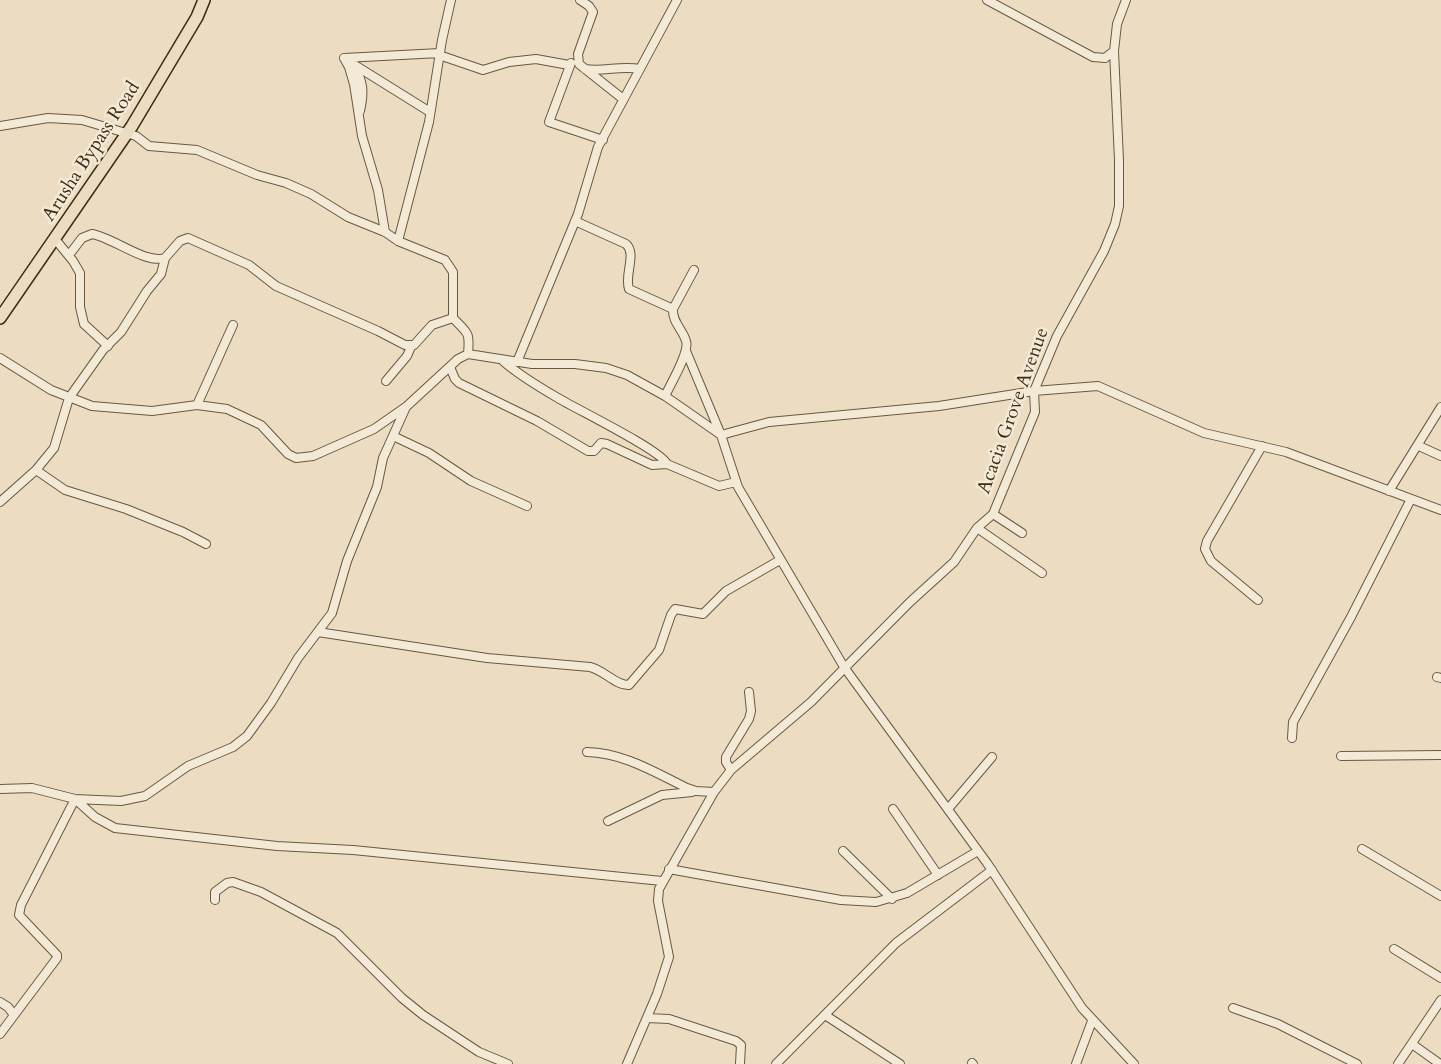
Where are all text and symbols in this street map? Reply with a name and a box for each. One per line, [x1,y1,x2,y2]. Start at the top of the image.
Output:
street label: Arusha Bypass Road [38,78,146,226]
street label: Acacia Grove Avenue [973,325,1055,497]

